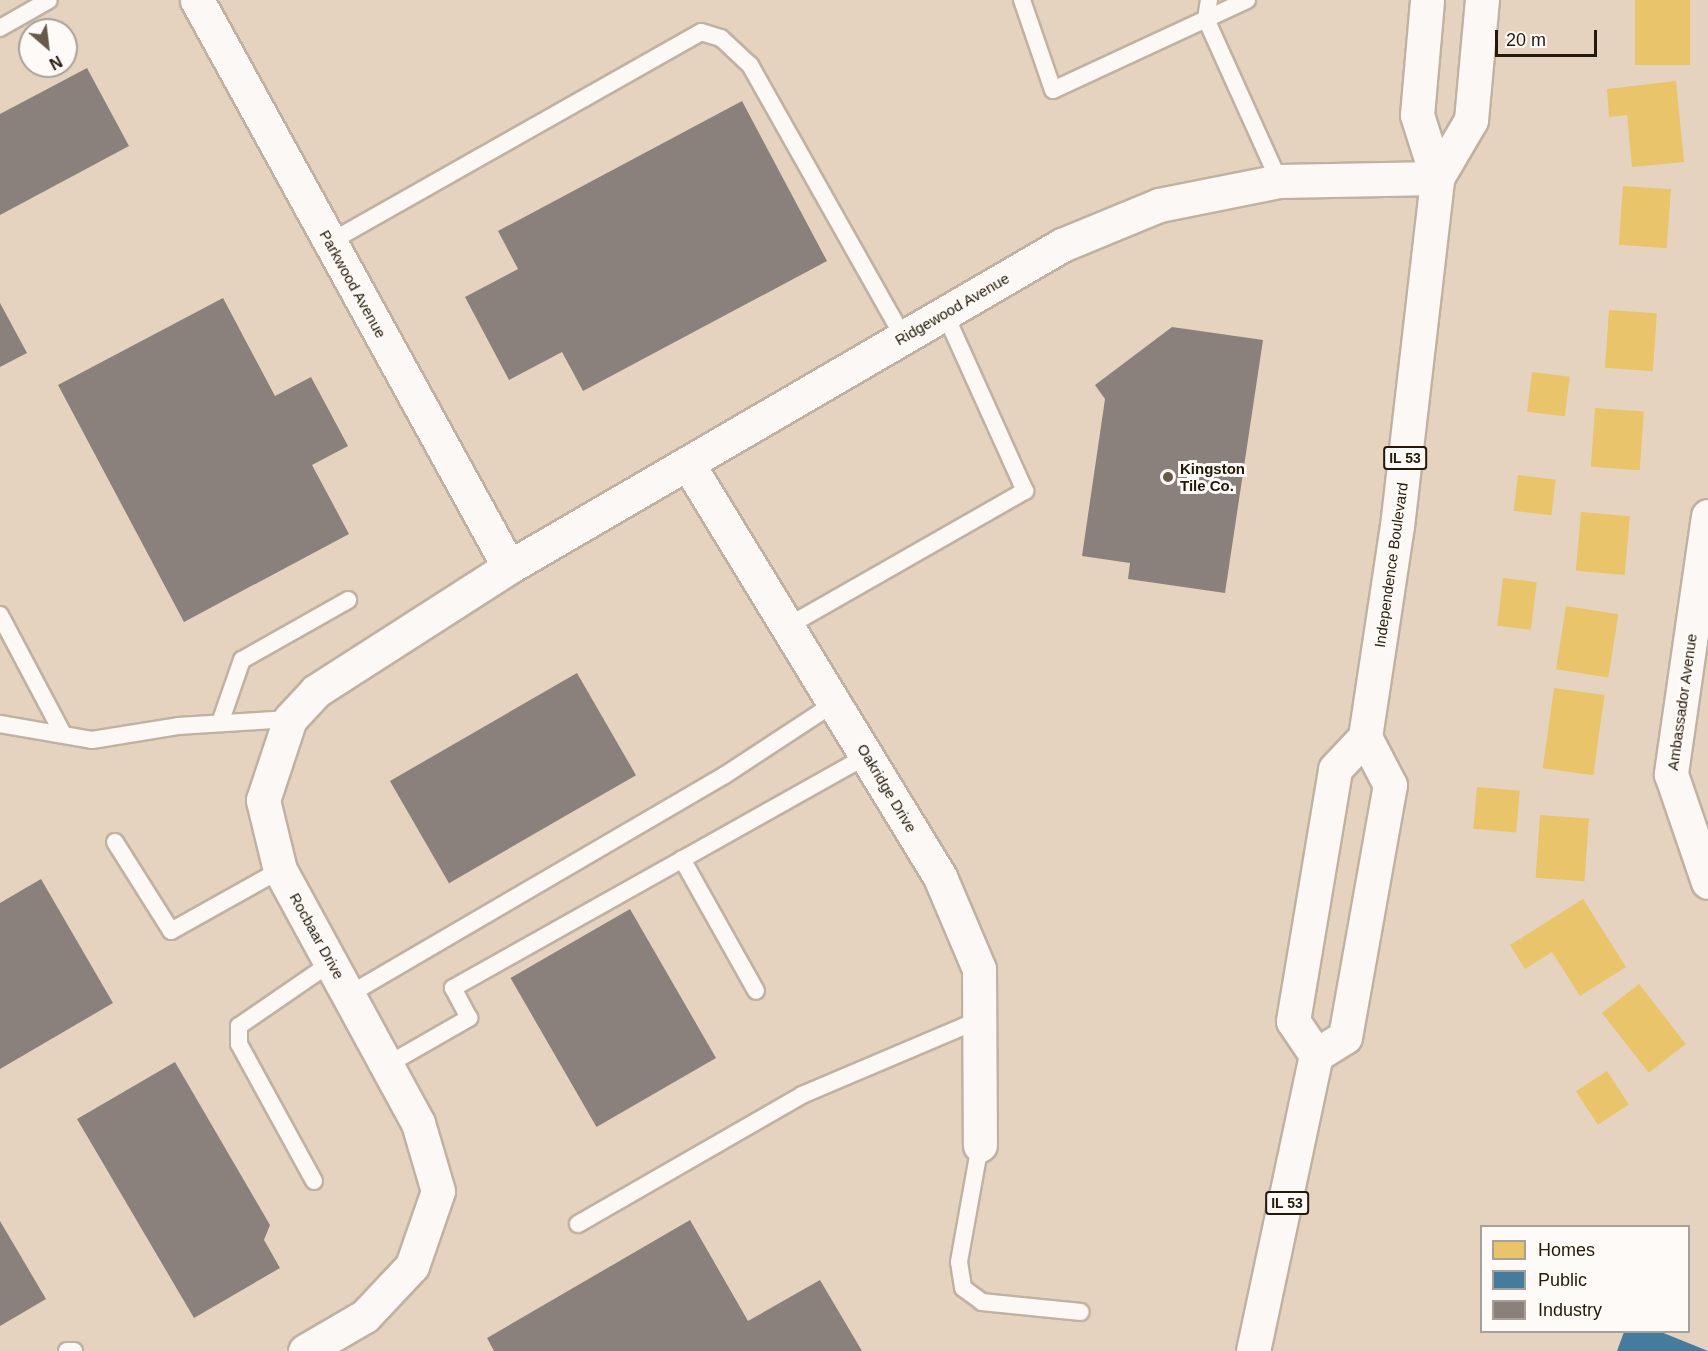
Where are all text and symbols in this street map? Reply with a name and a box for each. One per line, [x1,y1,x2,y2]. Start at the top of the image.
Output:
north arrow [18,18,78,78]
scale bar [1498,18,1600,56]
text: 20 m [1506,30,1546,50]
text: N [47,52,65,73]
street label: Parkwood Avenue [316,227,390,341]
street label: Ridgewood Avenue [891,269,1013,349]
road number: IL 53 [1382,447,1428,469]
place label: Kingston Tile Co. [1180,459,1245,494]
marker: Kingston Tile Co. [1161,470,1175,484]
street label: Independence Boulevard [1370,481,1412,649]
street label: Ambassador Avenue [1663,632,1701,772]
street label: Oakridge Drive [854,740,920,836]
street label: Rocbaar Drive [286,890,348,982]
road number: IL 53 [1264,1192,1310,1214]
legend [1480,1225,1690,1333]
text: Homes [1538,1240,1595,1260]
text: Public [1538,1270,1587,1290]
text: Industry [1538,1300,1602,1320]

